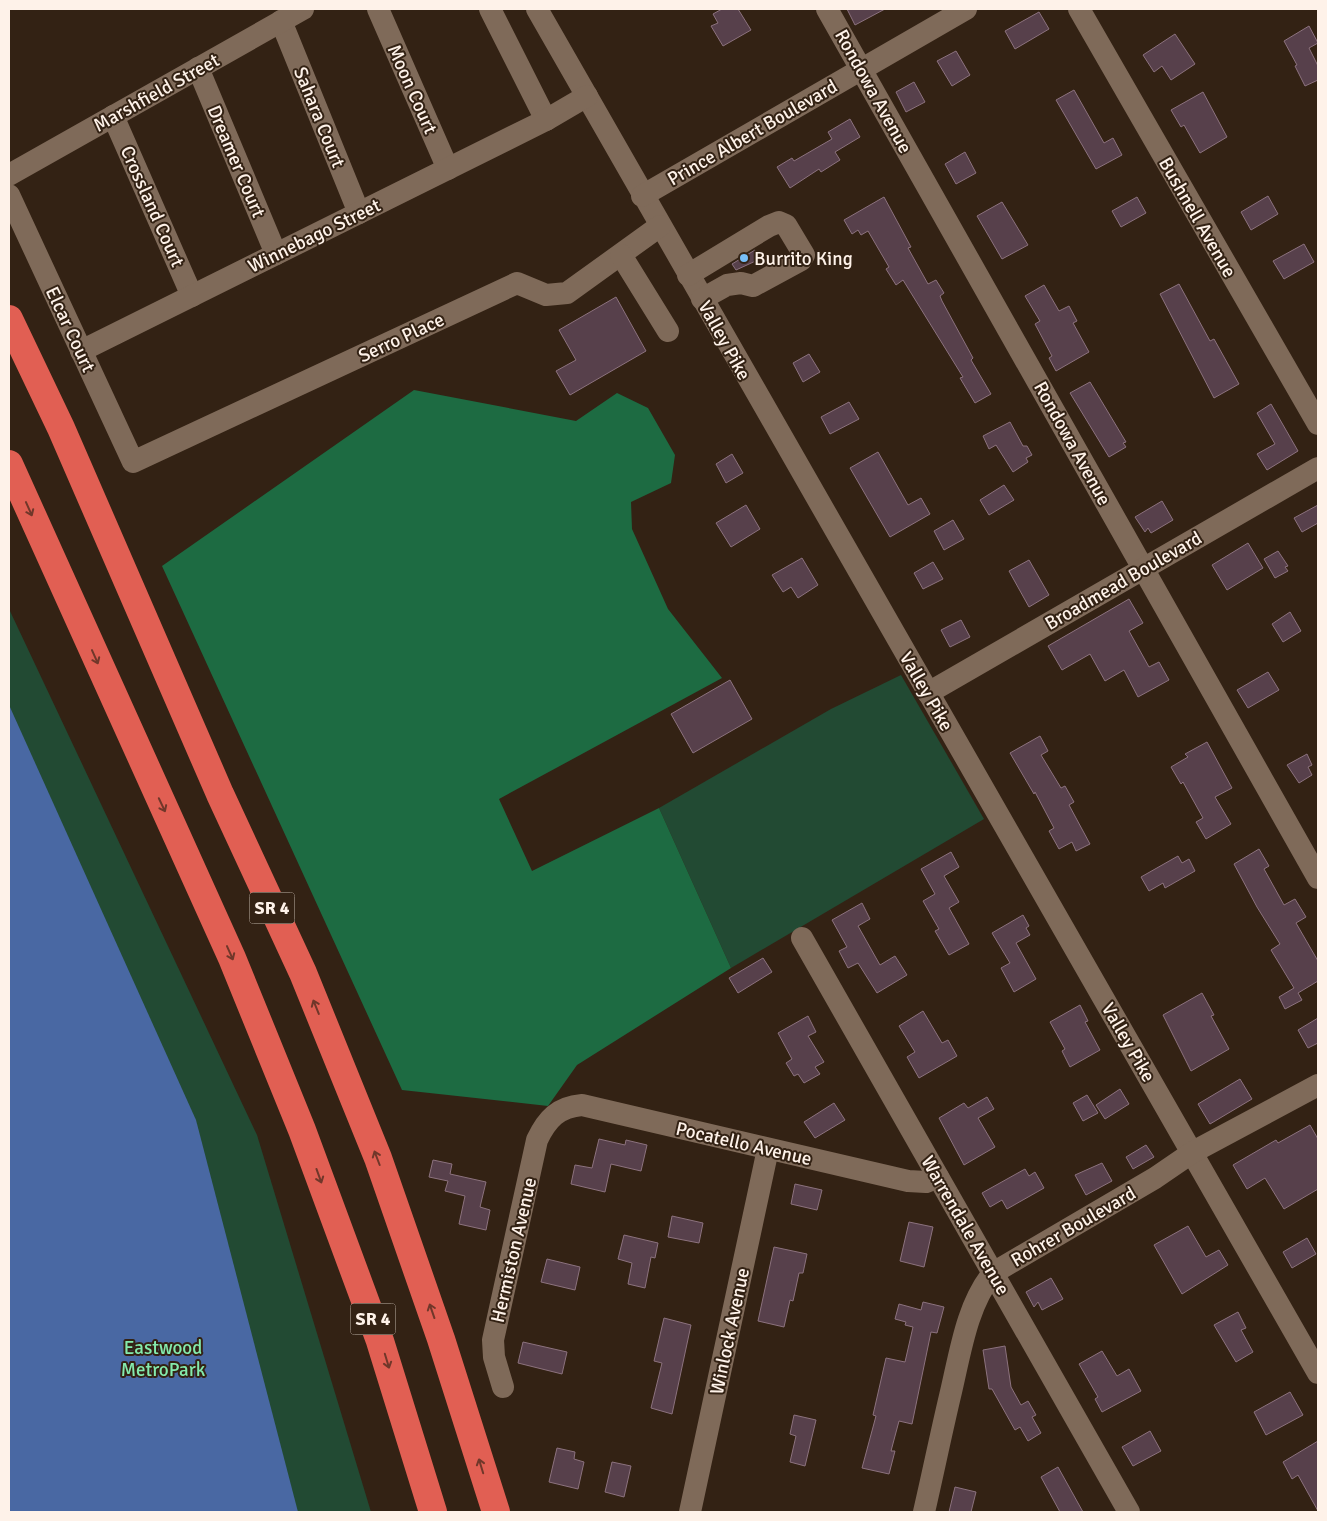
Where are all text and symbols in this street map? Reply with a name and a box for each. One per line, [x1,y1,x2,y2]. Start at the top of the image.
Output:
street label: Rondowa Avenue [829,25,917,158]
street label: Moon Court [382,41,443,138]
street label: Marshfield Street [89,48,224,137]
street label: Sahara Court [288,64,350,172]
street label: Prince Albert Boulevard [663,74,842,191]
street label: Dreamer Court [202,102,271,221]
street label: Crossland Court [115,142,190,271]
street label: Bushnell Avenue [1153,153,1241,282]
street label: Winnebago Street [244,193,385,278]
place label: Burrito King [754,247,853,271]
marker: Burrito King [738,252,750,264]
street label: Elcar Court [40,283,100,376]
street label: Valley Pike [692,296,756,385]
street label: Serro Place [355,308,448,368]
street label: Rondowa Avenue [1028,377,1116,510]
one-way arrow [24,501,34,516]
street label: Broadmead Boulevard [1041,526,1206,636]
street label: Valley Pike [894,648,958,735]
one-way arrow [91,649,100,664]
one-way arrow [157,797,167,812]
road number: SR 4 [250,892,294,924]
one-way arrow [225,945,235,960]
street label: Valley Pike [1096,999,1160,1086]
one-way arrow [311,1000,321,1015]
street label: Pocatello Avenue [673,1117,814,1171]
one-way arrow [372,1151,381,1166]
street label: Warrendale Avenue [916,1152,1015,1299]
one-way arrow [315,1168,324,1183]
street label: Hermiston Avenue [486,1175,542,1325]
street label: Rohrer Boulevard [1007,1181,1140,1272]
street label: Winlock Avenue [705,1266,755,1397]
one-way arrow [426,1303,436,1319]
road number: SR 4 [350,1304,396,1335]
park label: Eastwood MetroPark [121,1336,206,1382]
one-way arrow [382,1353,392,1369]
one-way arrow [476,1458,485,1474]

